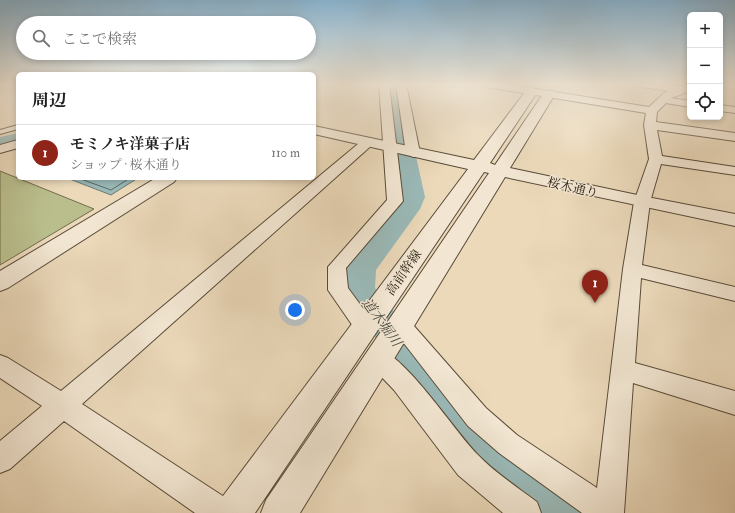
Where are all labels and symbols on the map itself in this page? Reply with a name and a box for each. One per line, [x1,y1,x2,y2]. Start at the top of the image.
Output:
street label: 桜木通り [546,174,600,202]
street label: 高前幹線 [382,247,425,298]
pin: 1 [582,270,608,303]
water label: 道木堀川 [358,295,406,352]
your location [285,300,305,320]

